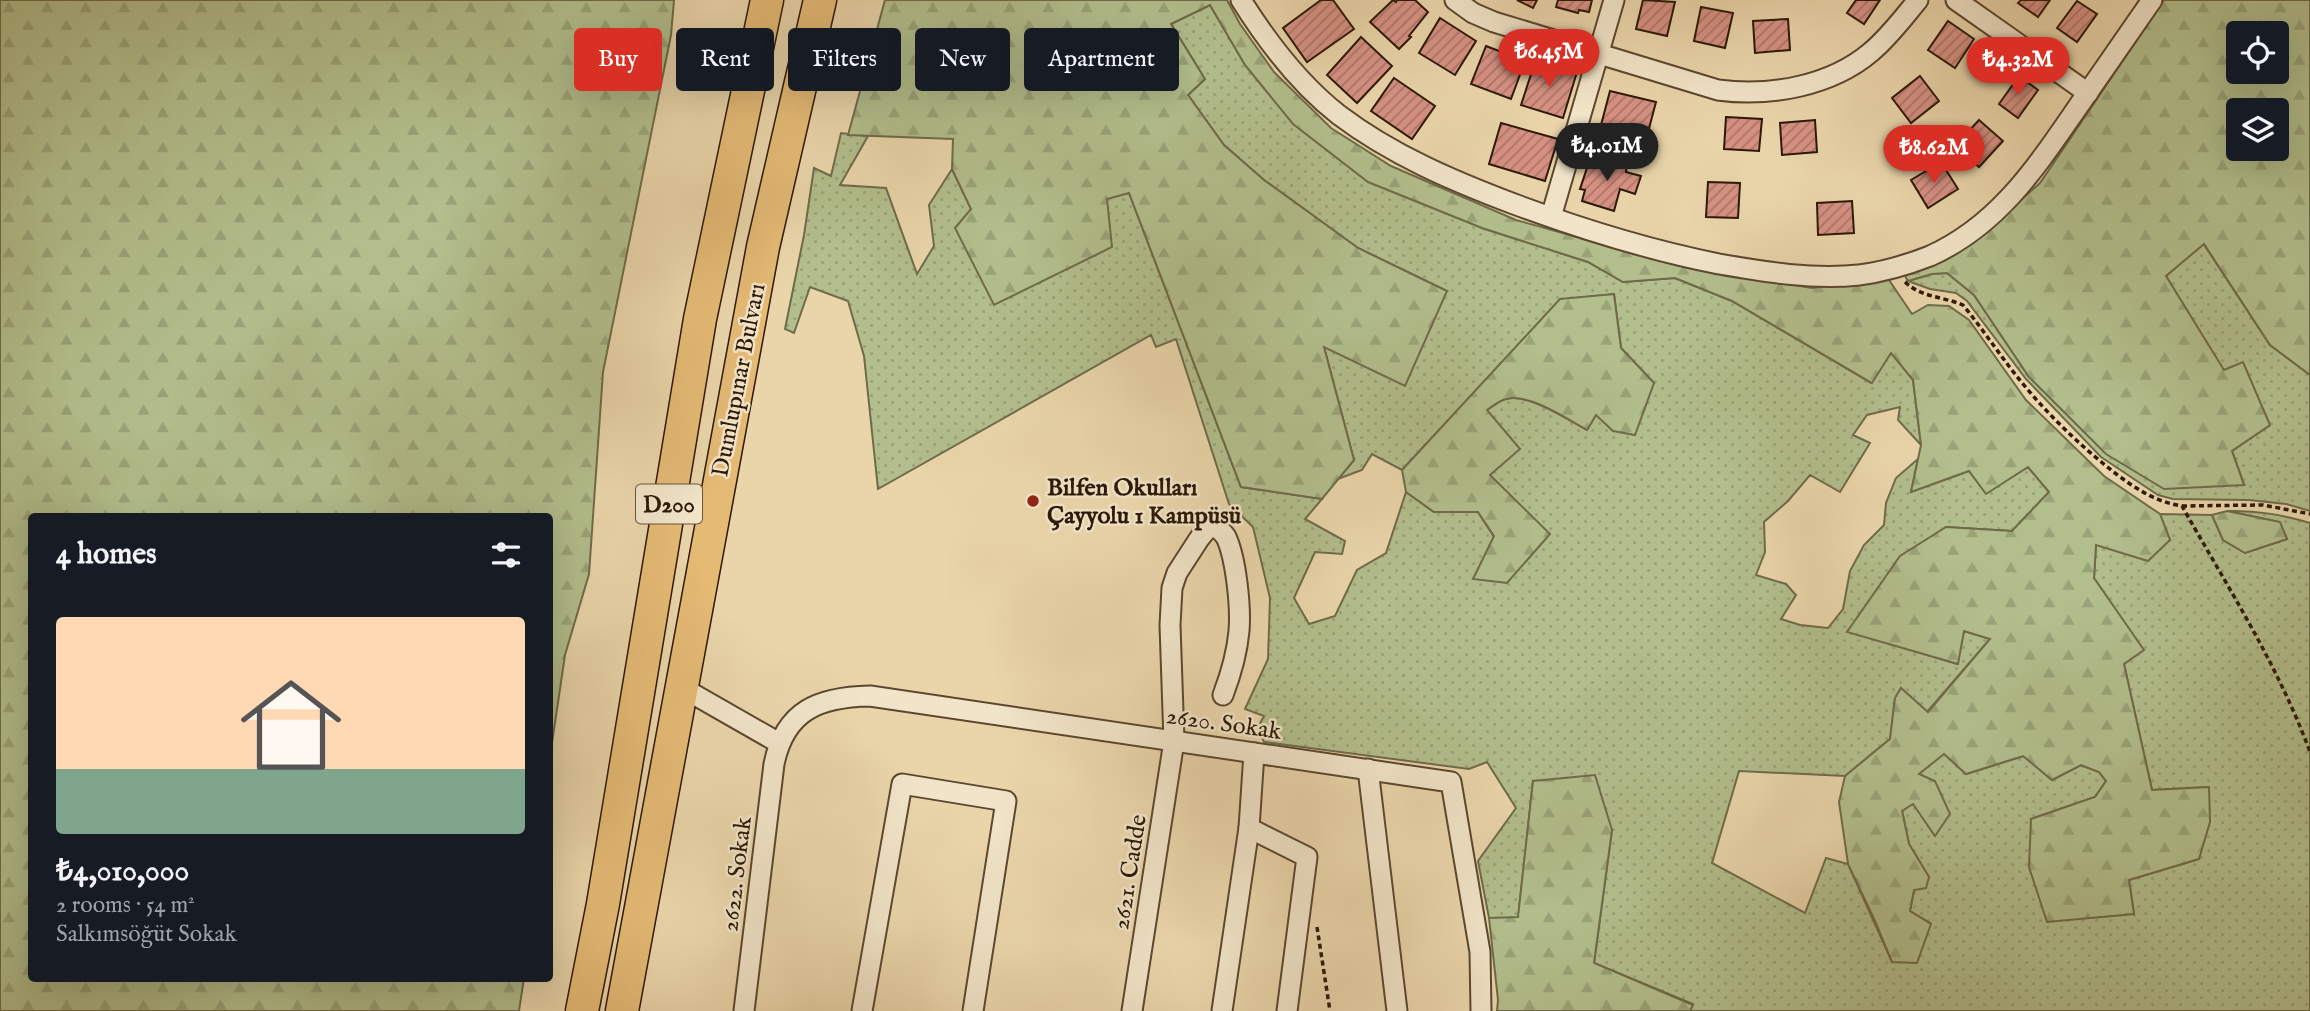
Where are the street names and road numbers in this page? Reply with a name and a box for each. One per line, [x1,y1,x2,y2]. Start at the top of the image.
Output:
street label: Dumlupınar Bulvarı [706,281,773,480]
road number: D200 [636,484,702,524]
street label: 2620. Sokak [1164,701,1284,748]
street label: 2621. Cadde [1106,812,1155,932]
street label: 2622. Sokak [715,815,760,933]

